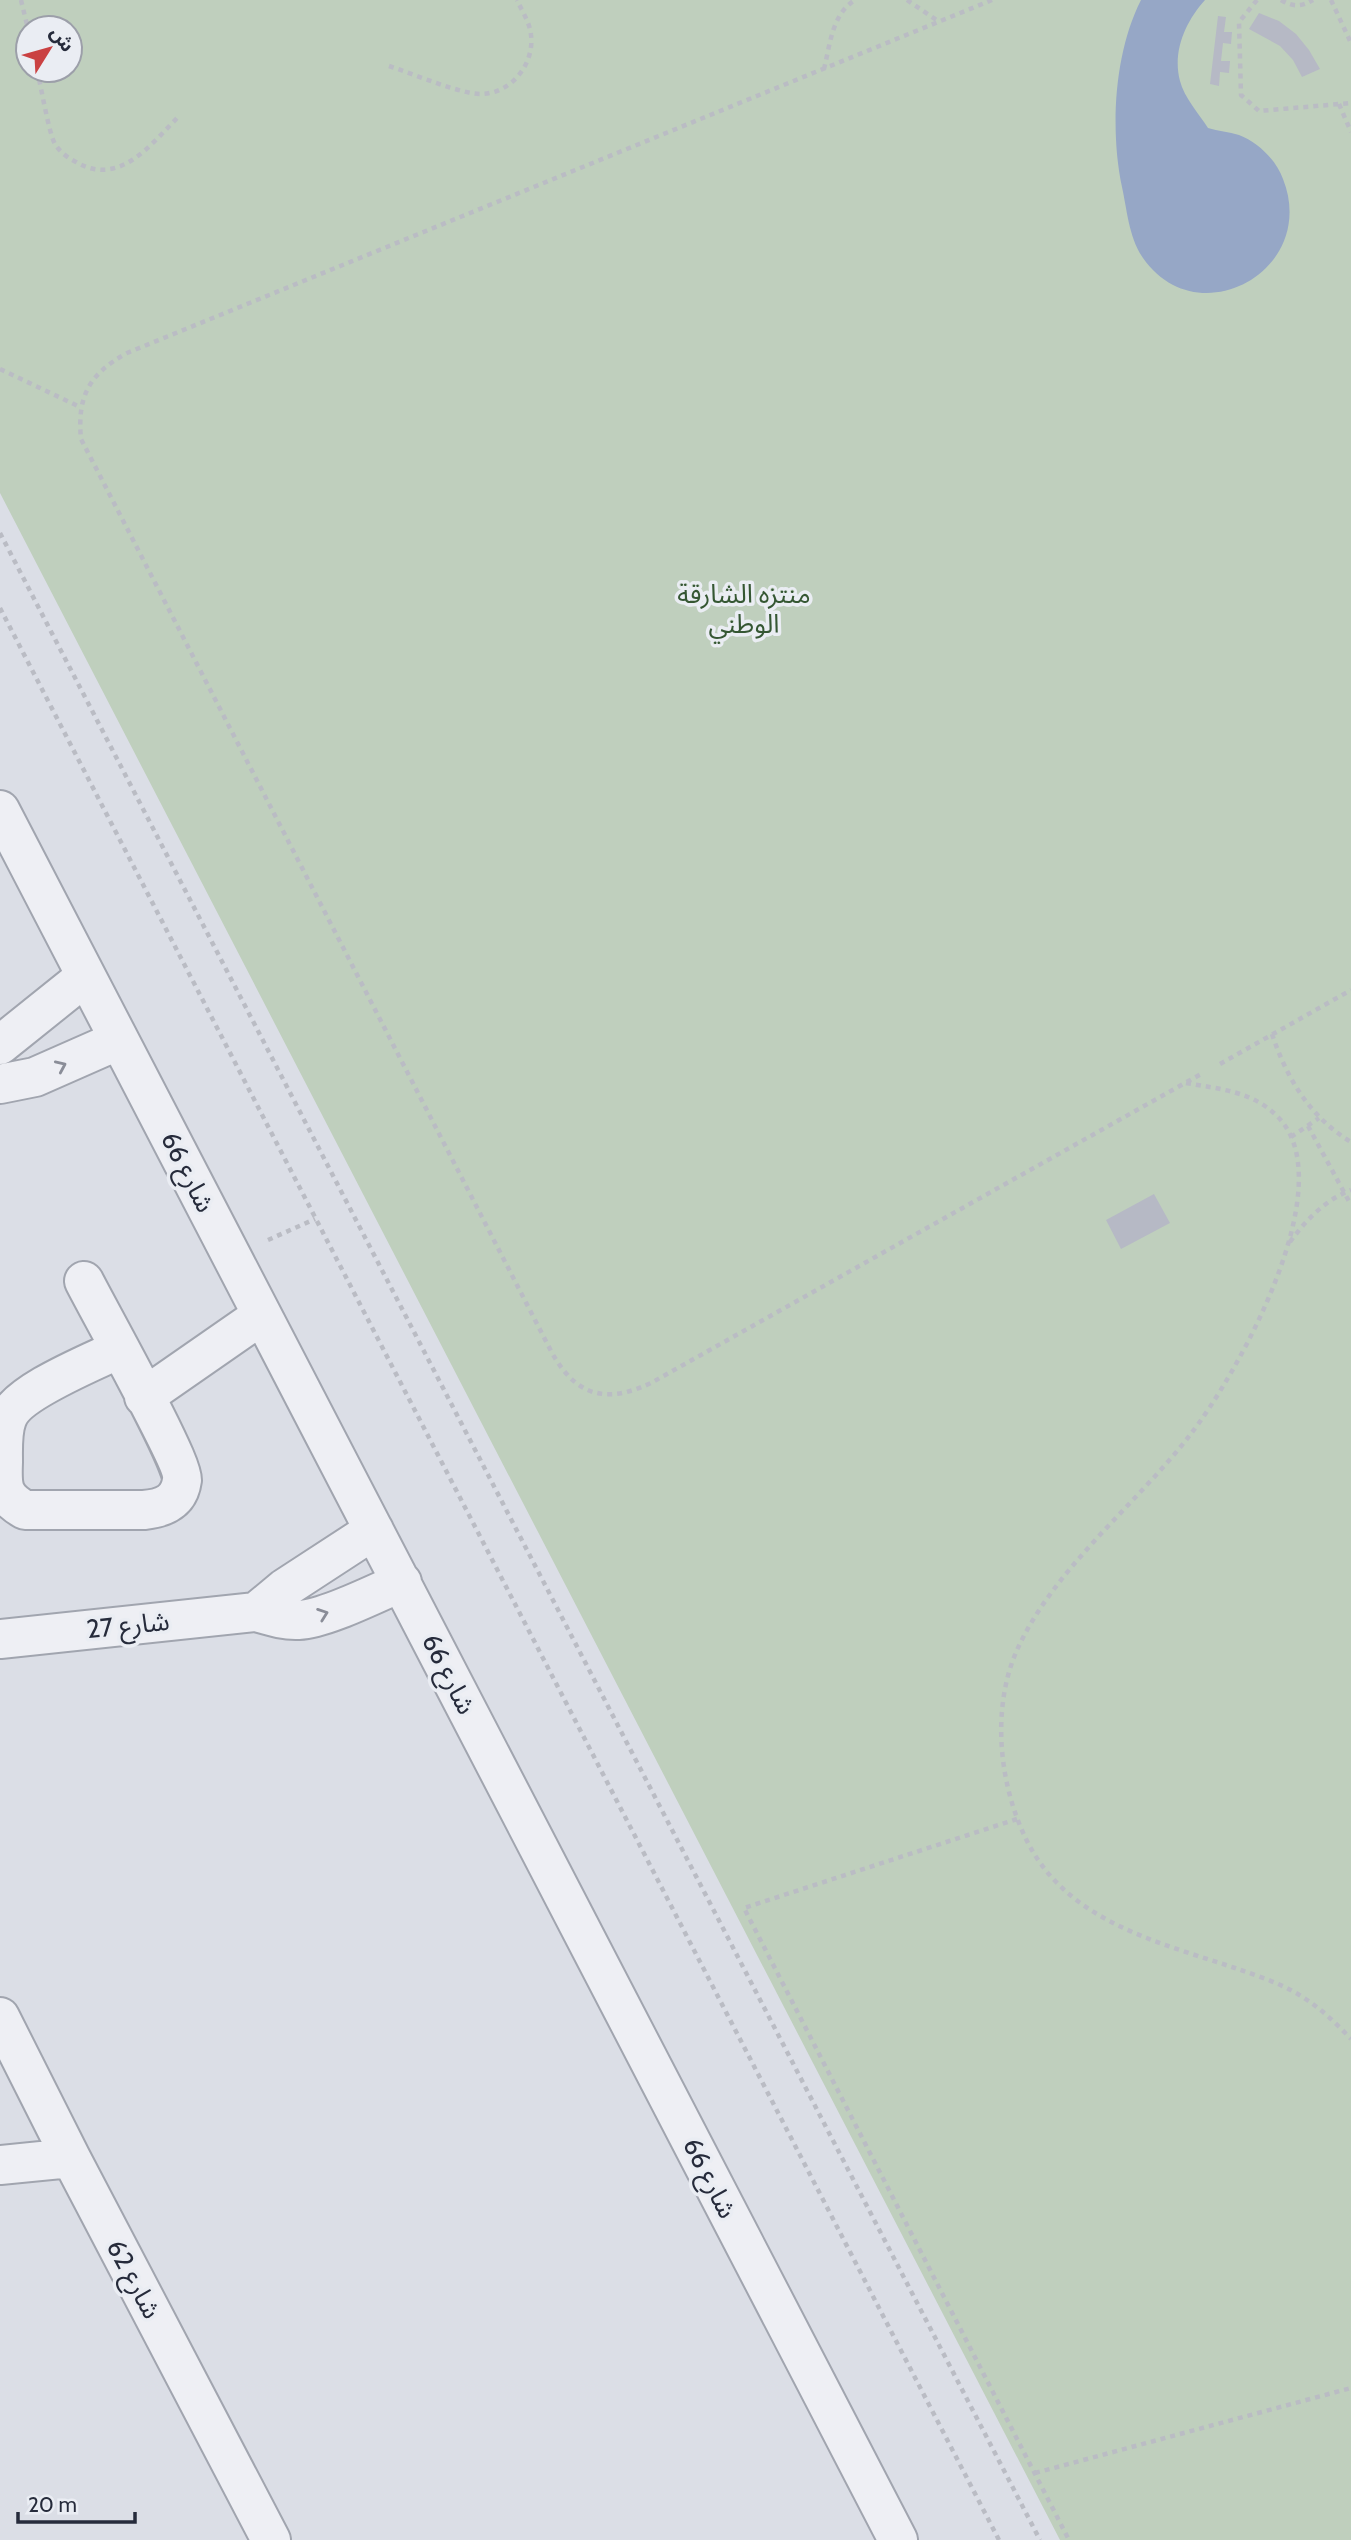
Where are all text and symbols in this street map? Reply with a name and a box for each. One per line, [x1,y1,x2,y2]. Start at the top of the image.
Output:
north arrow [14,14,84,84]
text: ش [45,22,79,56]
park label: منتزه الشارقة الوطني [677,578,811,644]
one-way arrow [54,1060,66,1074]
street label: شارع 66 [152,1126,222,1219]
street label: شارع 27 [85,1605,171,1648]
one-way arrow [316,1608,328,1622]
street label: شارع 66 [413,1628,483,1721]
street label: شارع 66 [674,2132,744,2225]
street label: شارع 62 [97,2234,168,2325]
scale bar [18,2480,135,2524]
text: 20 m [28,2492,77,2517]

